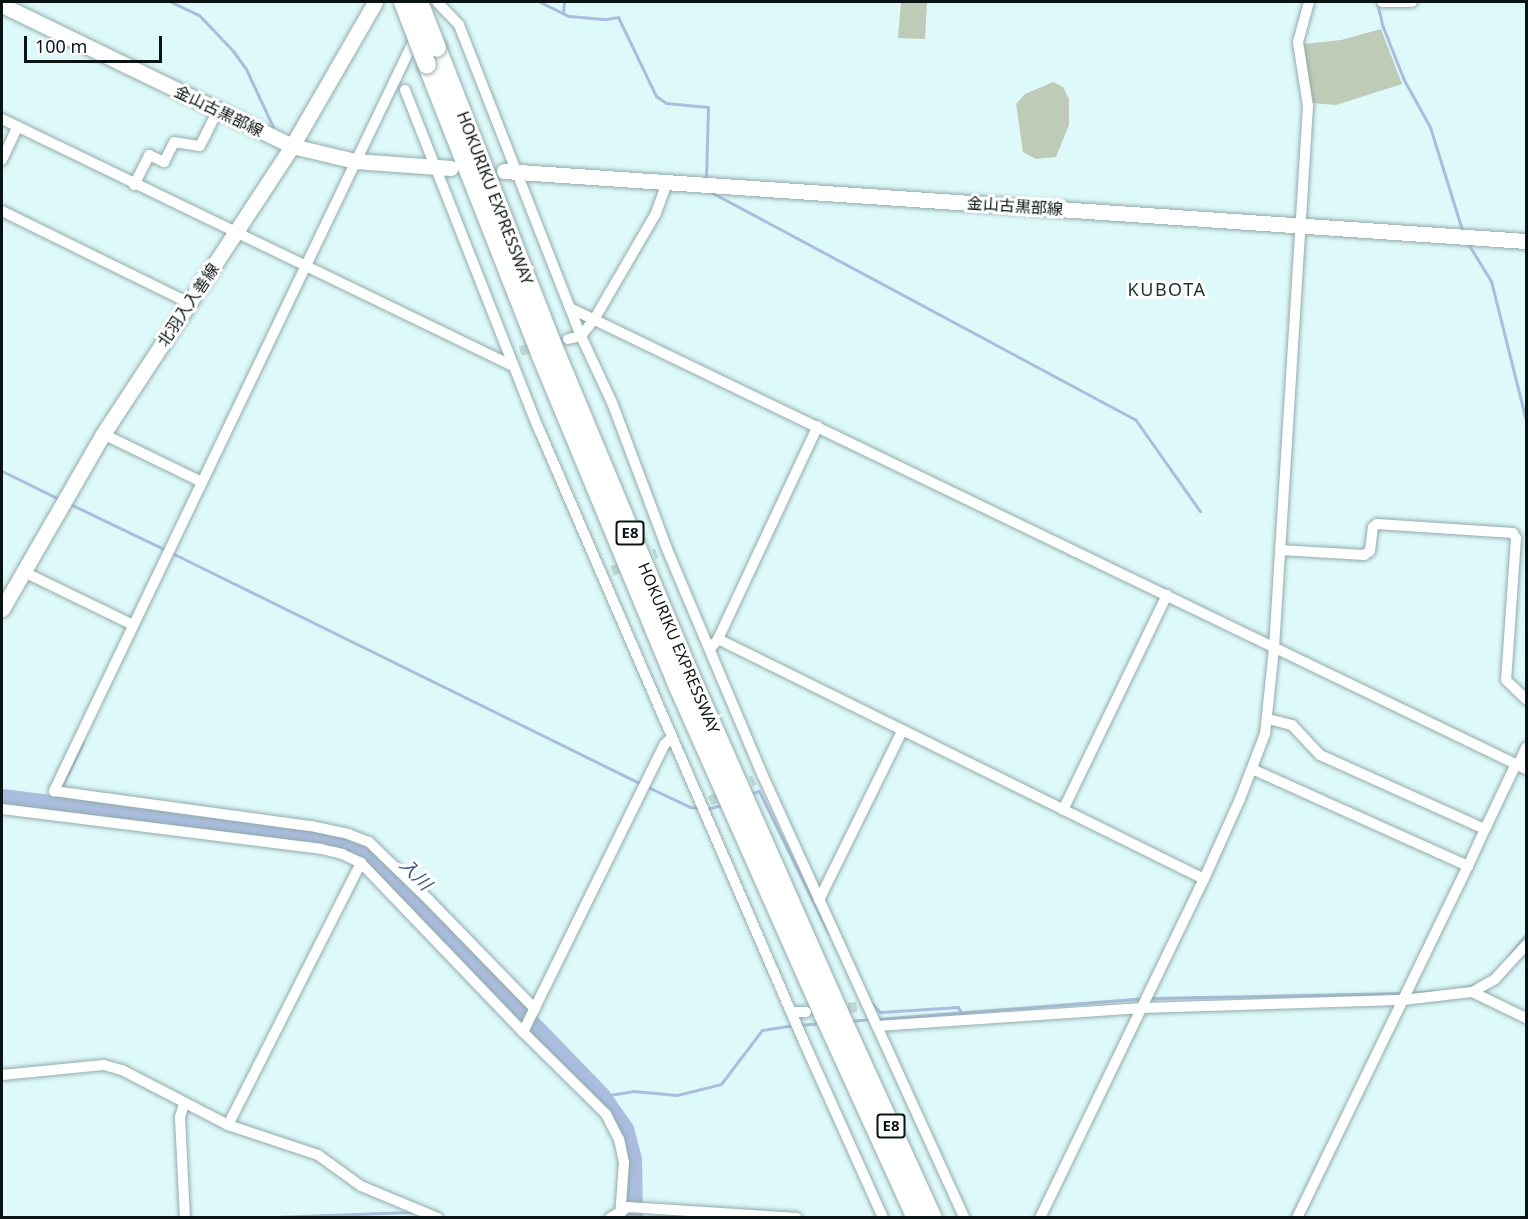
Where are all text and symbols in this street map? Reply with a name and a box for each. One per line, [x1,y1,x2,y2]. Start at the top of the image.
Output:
scale bar [27,24,165,62]
text: 100 m [35,34,87,58]
street label: 金山古黒部線 [172,81,266,141]
street label: HOKURIKU EXPRESSWAY [453,109,537,287]
street label: 金山古黒部線 [966,193,1064,219]
street label: 北羽入入善線 [153,260,223,350]
district label: KUBOTA [1128,278,1206,300]
road number: E8 [615,521,645,545]
street label: HOKURIKU EXPRESSWAY [634,560,724,736]
water label: 入川 [396,854,436,894]
road number: E8 [876,1114,906,1138]

